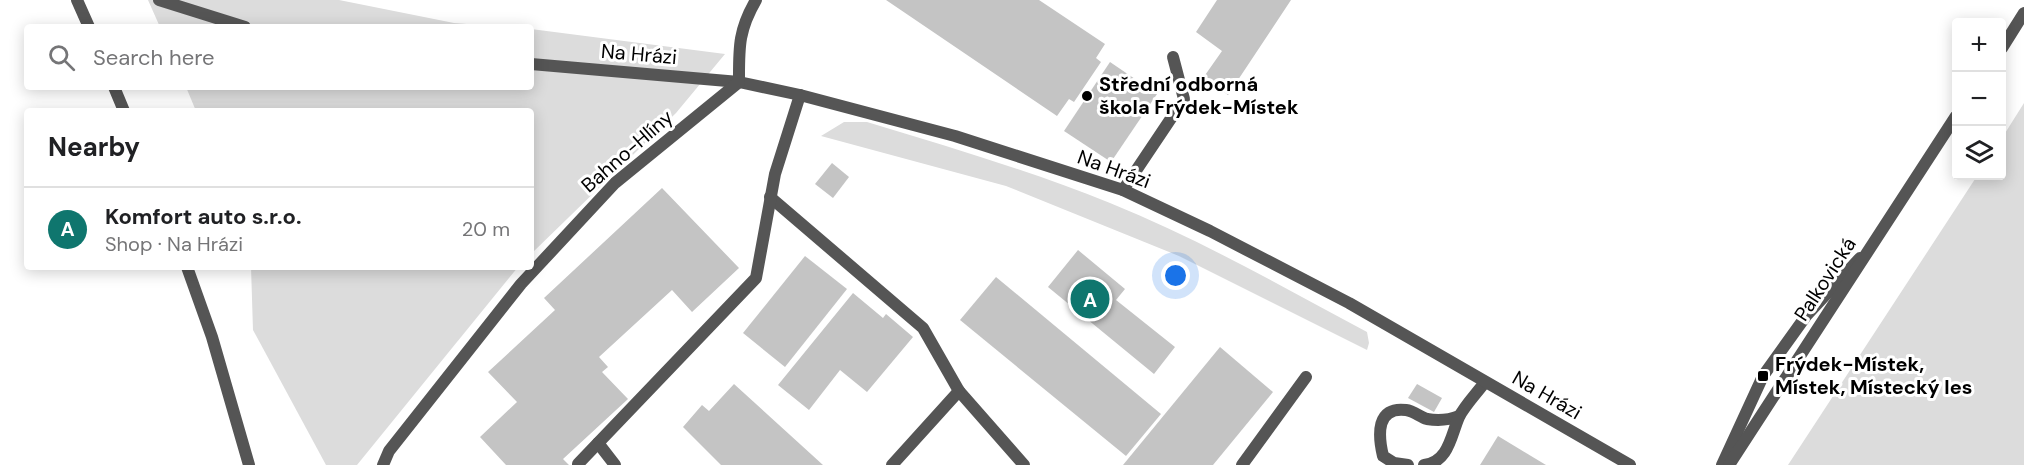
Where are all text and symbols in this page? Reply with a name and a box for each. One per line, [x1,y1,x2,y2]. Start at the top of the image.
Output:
map controls [1952,18,2006,180]
button: + [1952,18,2006,72]
search box [24,24,534,90]
street label: Na Hrázi [600,38,678,70]
icon: search [45,41,78,74]
text: Search here [93,43,214,72]
place label: Střední odborná škola Frýdek-Místek [1099,71,1299,120]
button: − [1952,72,2006,126]
marker: Střední odborná škola Frýdek-Místek [1080,89,1094,103]
street label: Bahno-Hlíny [576,104,678,198]
button: layers [1952,126,2006,180]
text: Nearby [48,130,140,164]
street label: Na Hrázi [1074,144,1154,194]
text: Komfort auto s.r.o. [105,202,302,231]
text: A [60,216,75,242]
text: 20 m [462,216,510,242]
text: Shop · Na Hrázi [105,231,243,257]
street label: Palkovická [1788,232,1862,326]
your location [1161,261,1190,290]
pin: A [1070,276,1110,322]
place label: Frýdek-Místek, Místek, Místecký les [1775,351,1972,400]
street label: Na Hrázi [1508,365,1586,425]
marker: Frýdek-Místek, Místek, Místecký les [1756,369,1770,383]

